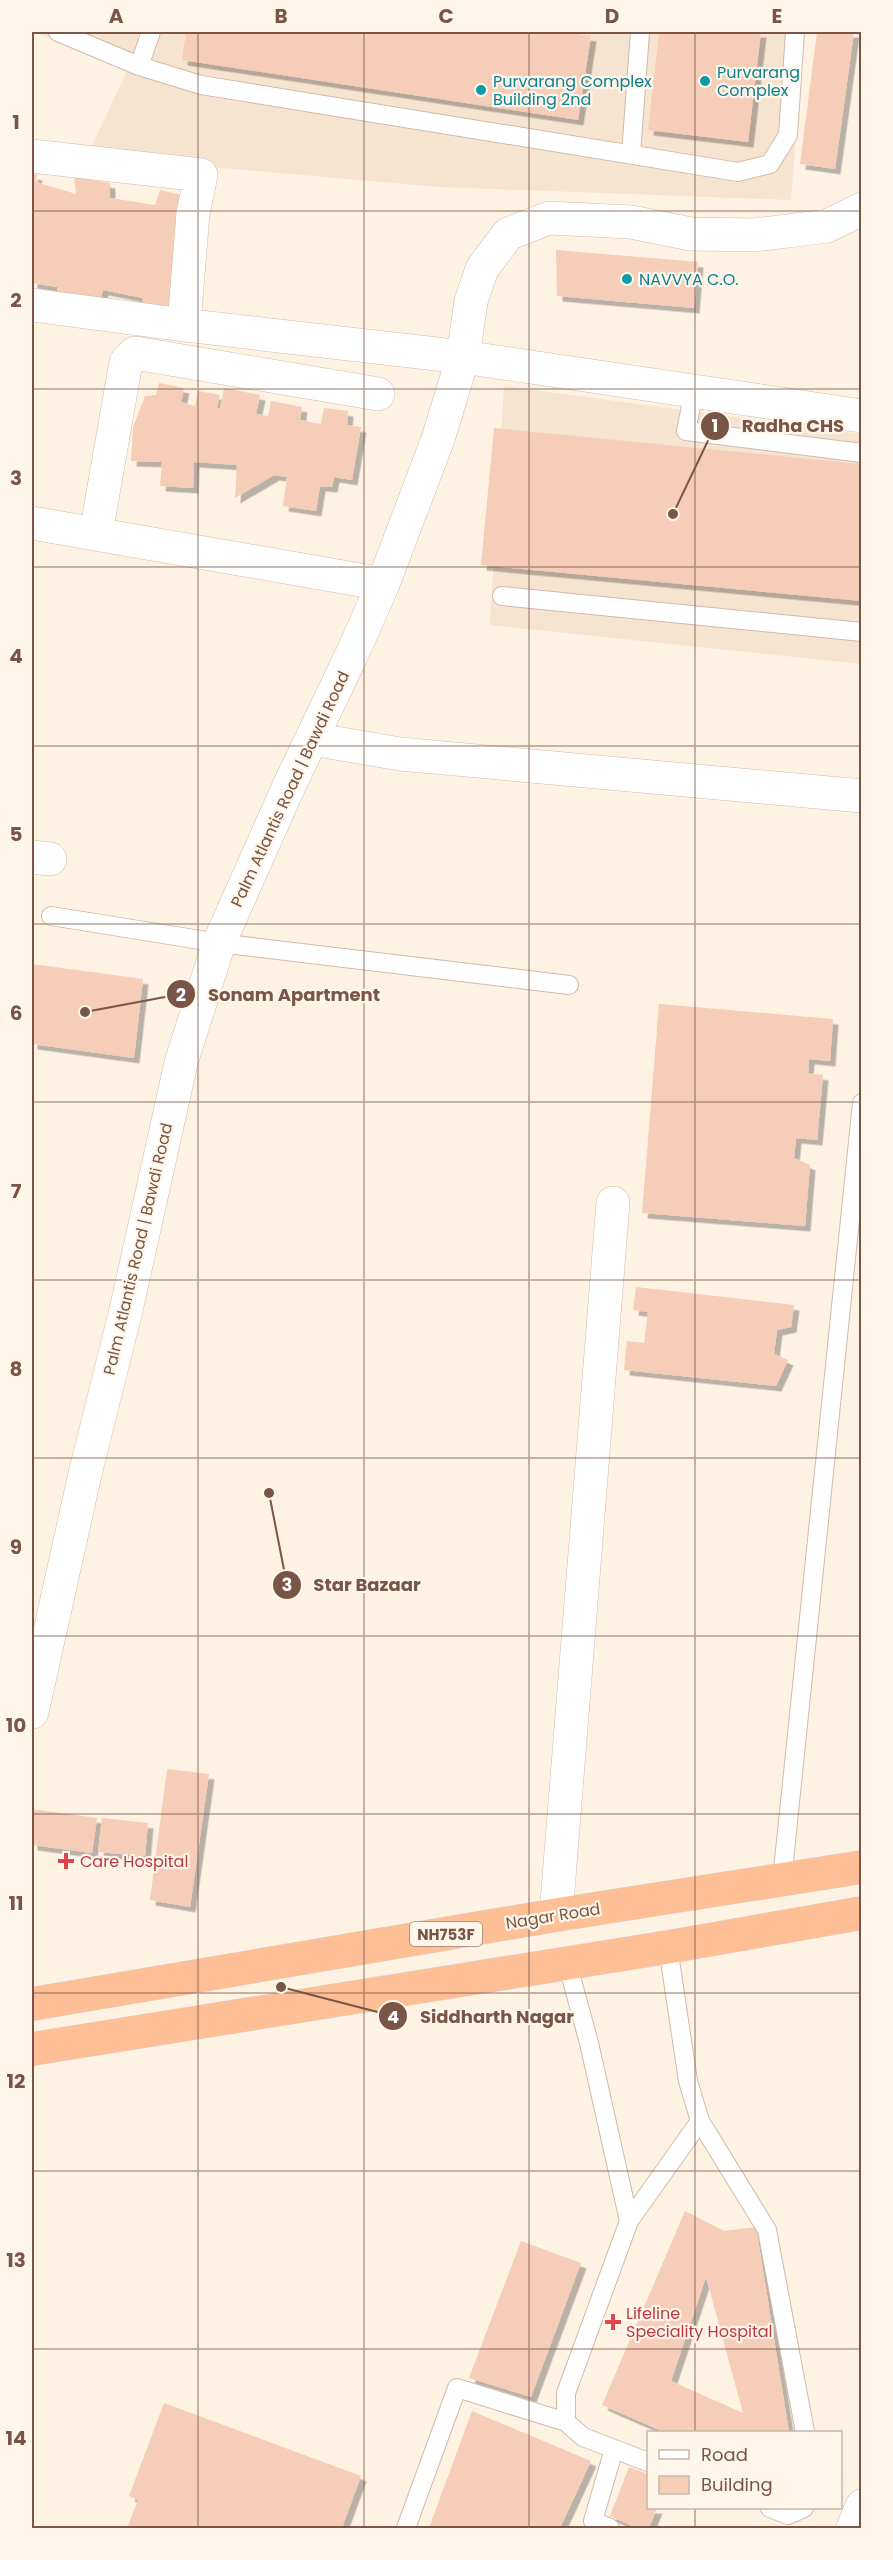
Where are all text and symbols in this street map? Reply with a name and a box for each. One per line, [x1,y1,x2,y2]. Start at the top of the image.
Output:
text: A [109,2,124,30]
text: B [274,2,288,30]
text: C [438,2,454,30]
text: D [605,2,619,30]
text: E [772,2,782,30]
place label: Purvarang Complex [717,61,800,102]
place label: Purvarang Complex Building 2nd [493,70,652,111]
marker: Purvarang Complex [698,74,712,88]
marker: Purvarang Complex Building 2nd [474,83,488,97]
text: 1 [12,108,20,136]
place label: NAVVYA C.O. [639,268,739,291]
marker: NAVVYA C.O. [620,272,634,286]
text: 2 [10,286,22,314]
callout: Radha CHS [700,408,856,444]
text: 1 [712,413,718,438]
text: Radha CHS [742,413,844,438]
text: 3 [10,464,22,492]
text: 4 [9,642,23,670]
street label: Palm Atlantis Road | Bawdi Road [225,667,355,911]
text: 5 [10,820,23,848]
callout: Sonam Apartment [166,976,392,1012]
text: 2 [176,982,186,1007]
text: Sonam Apartment [208,982,380,1007]
text: 6 [10,999,22,1027]
street label: Palm Atlantis Road | Bawdi Road [98,1121,178,1377]
text: 7 [11,1177,22,1205]
text: 8 [10,1355,22,1383]
text: 9 [10,1533,22,1561]
callout: Star Bazaar [272,1567,433,1603]
text: 3 [282,1572,292,1597]
text: Star Bazaar [313,1572,421,1597]
text: 10 [6,1711,26,1739]
place label: Care Hospital [80,1850,188,1873]
marker: Care Hospital [57,1852,75,1870]
text: 11 [8,1889,24,1917]
street label: Nagar Road [504,1897,602,1935]
road number: NH753F [410,1922,482,1946]
callout: Siddharth Nagar [378,1998,586,2034]
text: 4 [387,2004,399,2029]
text: Siddharth Nagar [420,2004,574,2029]
text: 12 [7,2067,25,2095]
text: 13 [6,2246,26,2274]
place label: Lifeline Speciality Hospital [626,2302,773,2343]
marker: Lifeline Speciality Hospital [604,2313,622,2331]
text: 14 [5,2424,27,2452]
legend [647,2431,842,2509]
text: Road [701,2442,748,2467]
text: Building [701,2472,773,2497]

